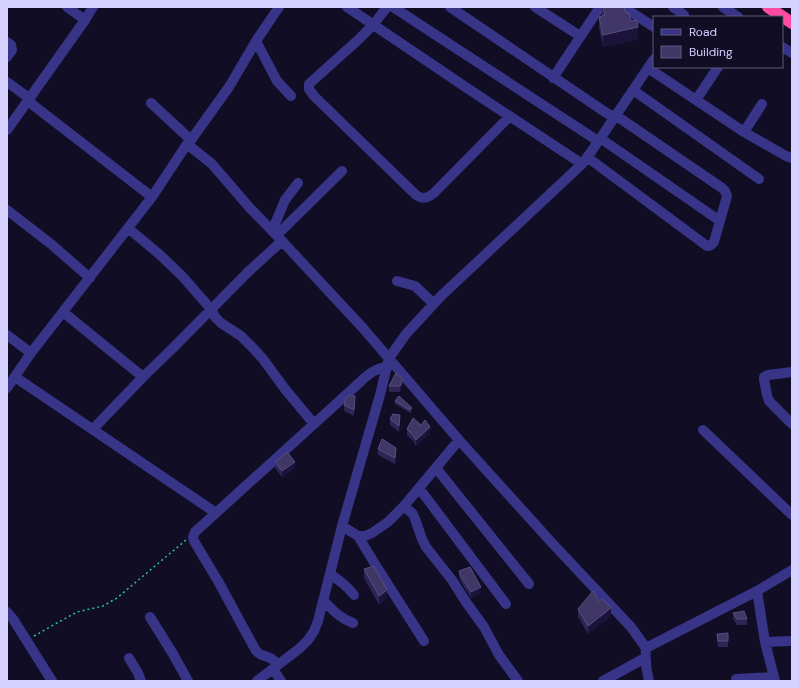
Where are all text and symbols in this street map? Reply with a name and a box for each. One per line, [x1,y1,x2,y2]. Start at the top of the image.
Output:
legend [653,16,783,68]
text: Road [689,24,717,40]
text: Building [689,44,733,60]

